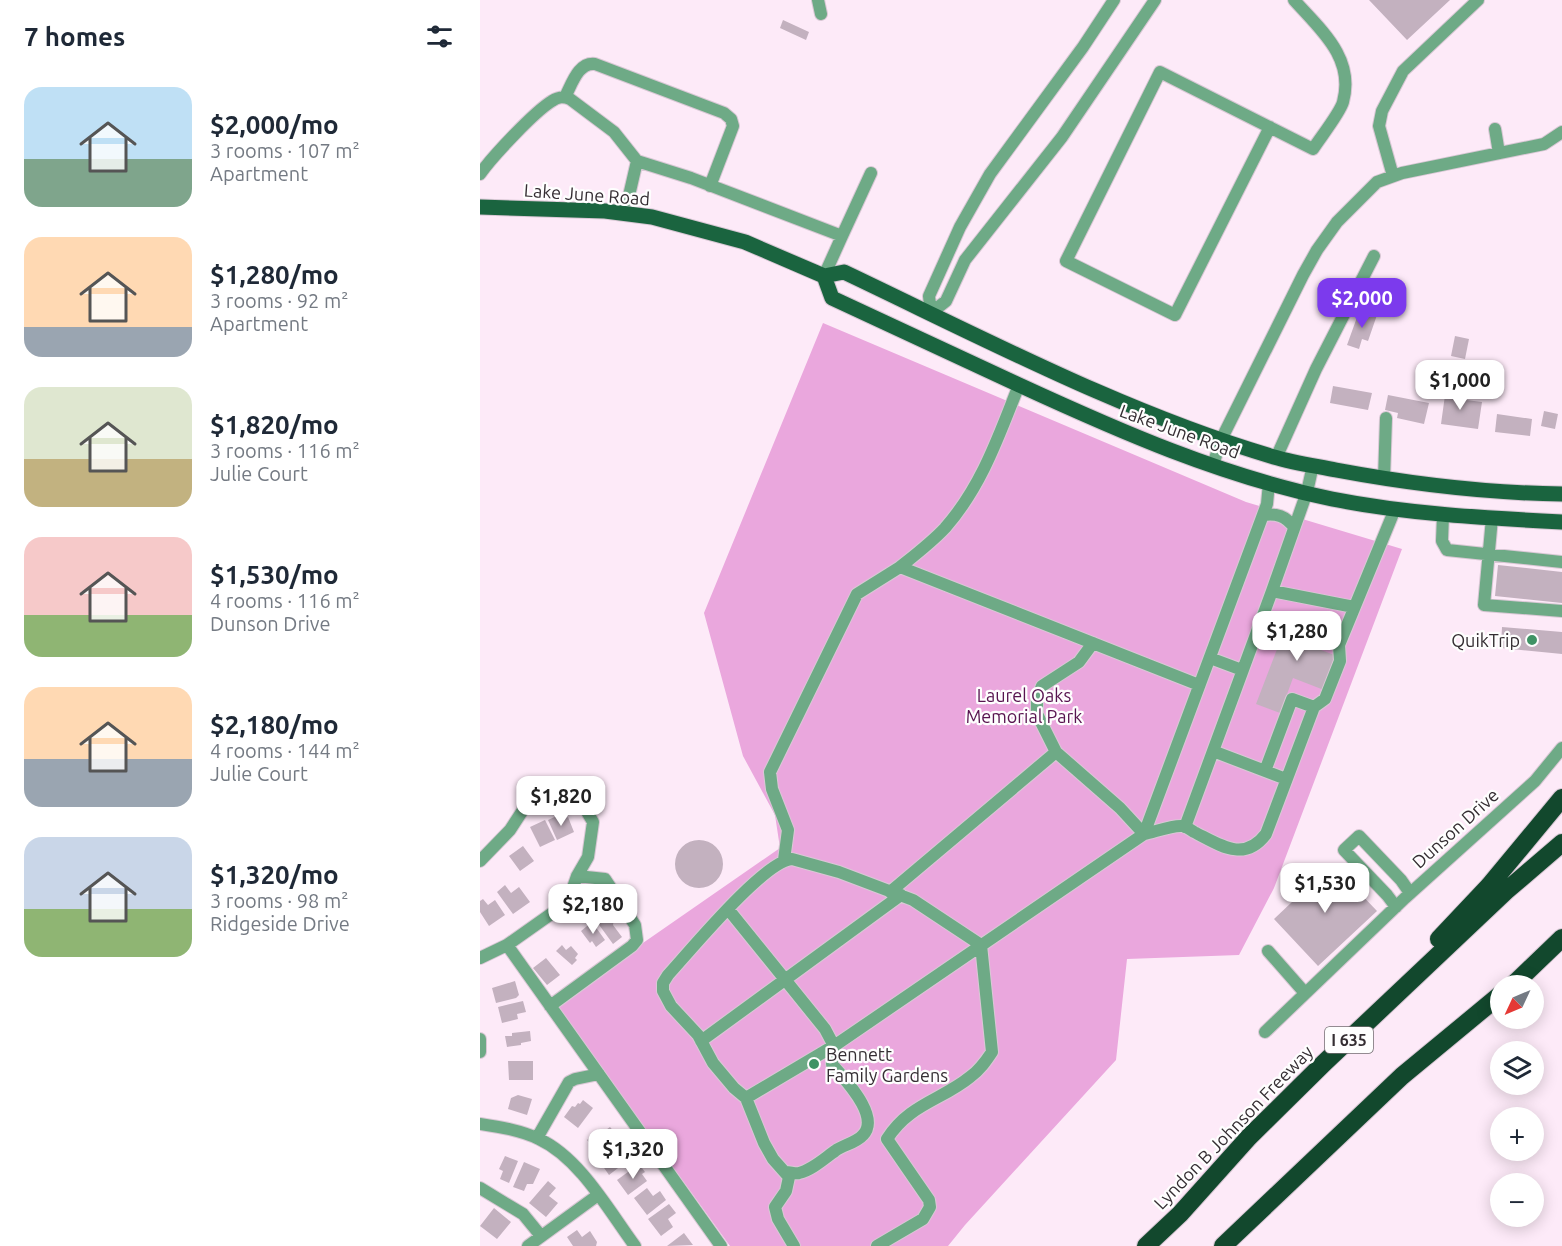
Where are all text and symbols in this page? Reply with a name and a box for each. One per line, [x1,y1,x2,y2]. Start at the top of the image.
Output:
icon: filters [423,20,456,53]
text: 7 homes [24,22,125,51]
text: $2,000/mo [210,110,339,139]
icon: home [72,111,144,183]
text: 3 rooms · 107 m² [210,139,360,162]
text: Apartment [210,162,308,185]
street label: Lake June Road [523,180,651,208]
text: $1,280/mo [210,260,339,289]
icon: home [72,261,144,333]
pin: $2,000 [1313,278,1411,329]
text: $2,000 [1331,286,1393,309]
text: 3 rooms · 92 m² [210,289,348,312]
text: Apartment [210,312,308,335]
pin: $1,000 [1411,360,1509,411]
text: $1,000 [1429,368,1491,391]
street label: Lake June Road [1117,400,1243,462]
text: $1,820/mo [210,410,339,439]
icon: home [72,411,144,483]
text: 3 rooms · 116 m² [210,439,360,462]
text: Julie Court [210,462,308,485]
text: $1,530/mo [210,560,339,589]
icon: home [72,561,144,633]
text: 4 rooms · 116 m² [210,589,360,612]
pin: $1,280 [1248,611,1346,662]
text: Dunson Drive [210,612,331,635]
text: $1,280 [1266,619,1328,642]
place label: QuikTrip [1451,630,1520,651]
marker: QuikTrip [1525,633,1539,647]
park label: Laurel Oaks Memorial Park [966,685,1082,726]
text: $2,180/mo [210,710,339,739]
icon: home [72,711,144,783]
text: 4 rooms · 144 m² [210,739,360,762]
text: Julie Court [210,762,308,785]
pin: $1,820 [512,776,610,827]
text: $1,820 [530,784,592,807]
street label: Dunson Drive [1408,784,1502,872]
text: $1,320/mo [210,860,339,889]
icon: home [72,861,144,933]
pin: $1,530 [1276,863,1374,914]
text: $1,530 [1294,871,1356,894]
pin: $2,180 [544,884,642,935]
text: 3 rooms · 98 m² [210,889,348,912]
text: $2,180 [562,892,624,915]
text: Ridgeside Drive [210,912,350,935]
north arrow [1490,975,1544,1029]
map controls [1490,975,1544,1227]
road number: I 635 [1325,1027,1373,1053]
street label: Lyndon B Johnson Freeway [1150,1041,1317,1213]
button: layers [1490,1041,1544,1095]
place label: Bennett Family Gardens [826,1044,948,1085]
marker: Bennett Family Gardens [807,1057,821,1071]
button: + [1490,1107,1544,1161]
pin: $1,320 [584,1129,682,1180]
text: $1,320 [602,1137,664,1160]
button: − [1490,1173,1544,1227]

